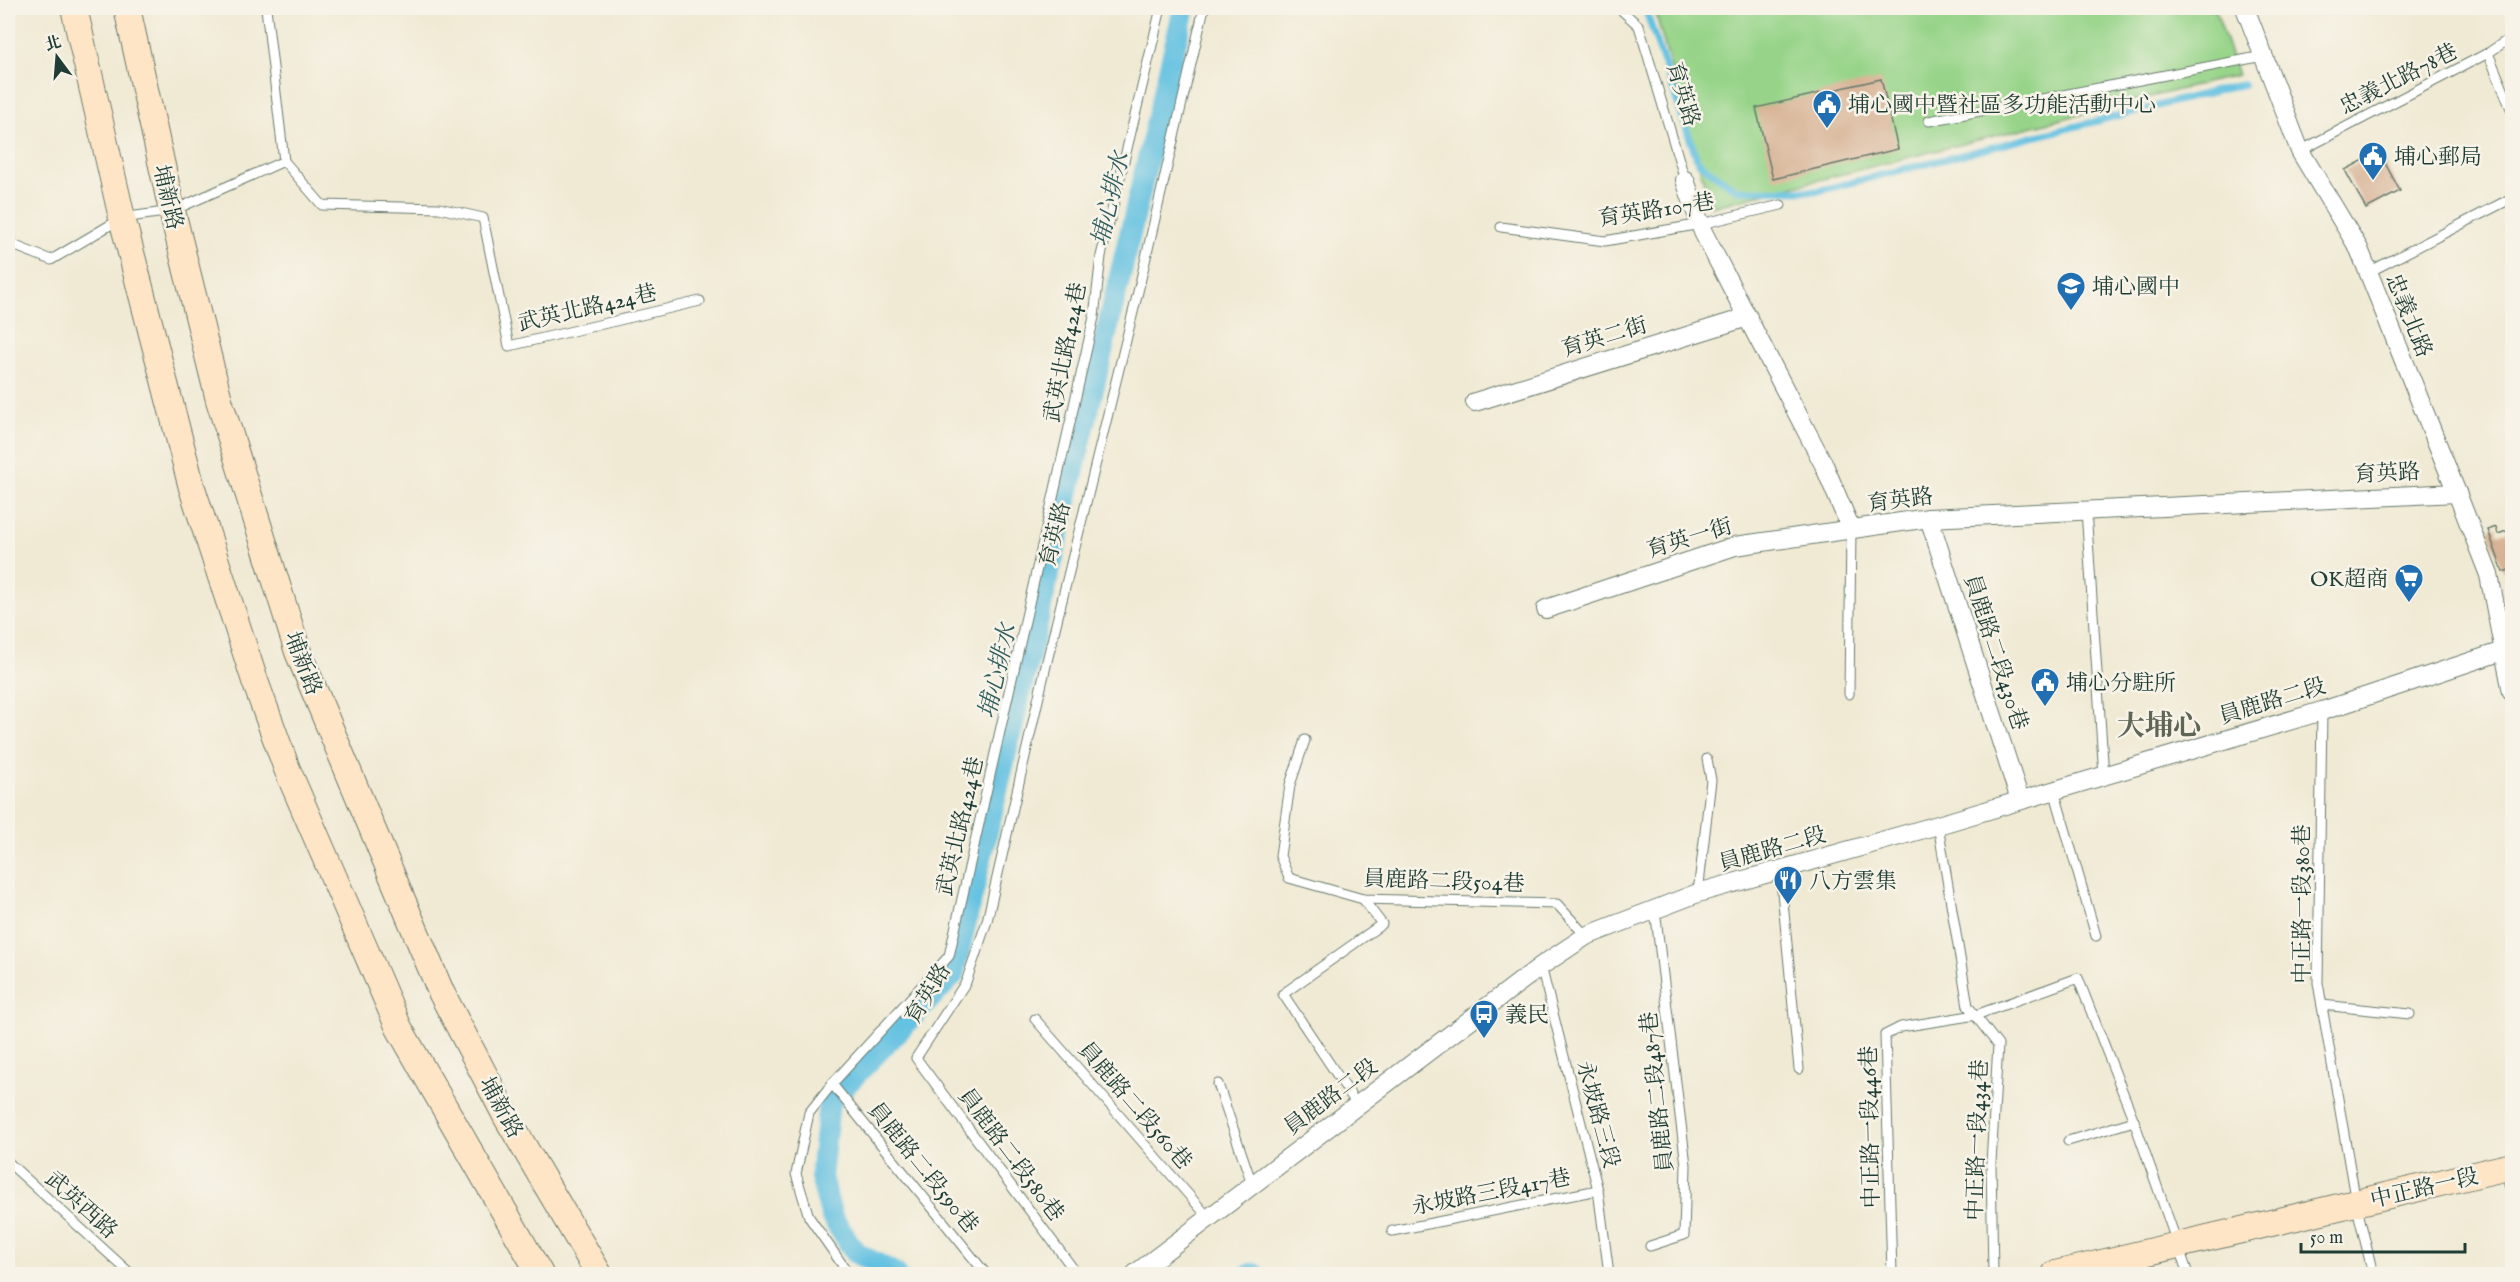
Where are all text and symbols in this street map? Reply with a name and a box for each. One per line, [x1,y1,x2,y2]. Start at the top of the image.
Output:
north arrow [27,27,87,87]
text: 北 [43,33,64,56]
street label: 忠義北路78巷 [2335,38,2463,122]
street label: 育英路 [1659,59,1705,130]
public building icon: 埔心國中暨社區多功能活動中心 [1811,88,1843,130]
place label: 埔心國中暨社區多功能活動中心 [1848,92,2156,120]
public building icon: 埔心郵局 [2357,140,2389,182]
place label: 埔心郵局 [2394,144,2482,172]
water label: 埔心排水 [1086,147,1138,250]
street label: 埔新路 [146,162,188,233]
street label: 育英路107巷 [1596,188,1716,234]
school or university icon: 埔心國中 [2055,270,2087,312]
street label: 忠義北路 [2379,270,2438,362]
place label: 埔心國中 [2092,274,2180,302]
street label: 武英北路424巷 [515,279,660,339]
street label: 武英北路424巷 [1039,280,1093,425]
street label: 育英二街 [1558,312,1651,364]
street label: 育英路 [2353,458,2421,490]
street label: 育英路 [1866,483,1935,519]
street label: 育英路 [1034,499,1078,570]
street label: 育英一街 [1643,513,1736,565]
supermarket icon: OK超商 [2393,562,2425,604]
place label: OK超商 [2310,566,2388,594]
street label: 員鹿路二段430巷 [1957,571,2033,734]
water label: 埔心排水 [973,619,1025,722]
street label: 埔新路 [277,628,327,700]
public building icon: 埔心分駐所 [2029,666,2061,708]
place label: 埔心分駐所 [2066,670,2176,698]
street label: 員鹿路二段 [2216,672,2329,731]
district label: 大埔心 [2117,710,2201,745]
street label: 武英北路424巷 [931,754,991,899]
street label: 員鹿路二段 [1716,821,1829,879]
street label: 中正路一段380巷 [2289,824,2317,984]
restaurant icon: 八方雲集 [1772,864,1804,906]
street label: 員鹿路二段504巷 [1363,865,1525,899]
place label: 八方雲集 [1809,868,1897,896]
street label: 育英路 [900,959,958,1030]
bus stop icon: 義民 [1468,998,1500,1040]
place label: 義民 [1505,1002,1549,1030]
street label: 員鹿路二段487巷 [1636,1010,1680,1174]
street label: 員鹿路二段560巷 [1071,1037,1198,1176]
street label: 中正路一段446巷 [1856,1045,1886,1209]
street label: 員鹿路二段 [1279,1053,1384,1142]
street label: 永坡路三段 [1569,1058,1625,1171]
street label: 中正路一段434巷 [1961,1059,1995,1221]
street label: 埔新路 [472,1072,528,1144]
street label: 員鹿路二段580巷 [951,1083,1070,1227]
street label: 員鹿路二段590巷 [861,1097,984,1239]
street label: 中正路一段 [2368,1163,2481,1215]
street label: 永坡路三段417巷 [1410,1164,1573,1222]
street label: 武英西路 [39,1166,123,1245]
scale bar [2301,1216,2464,1254]
text: 50 m [2310,1227,2343,1250]

